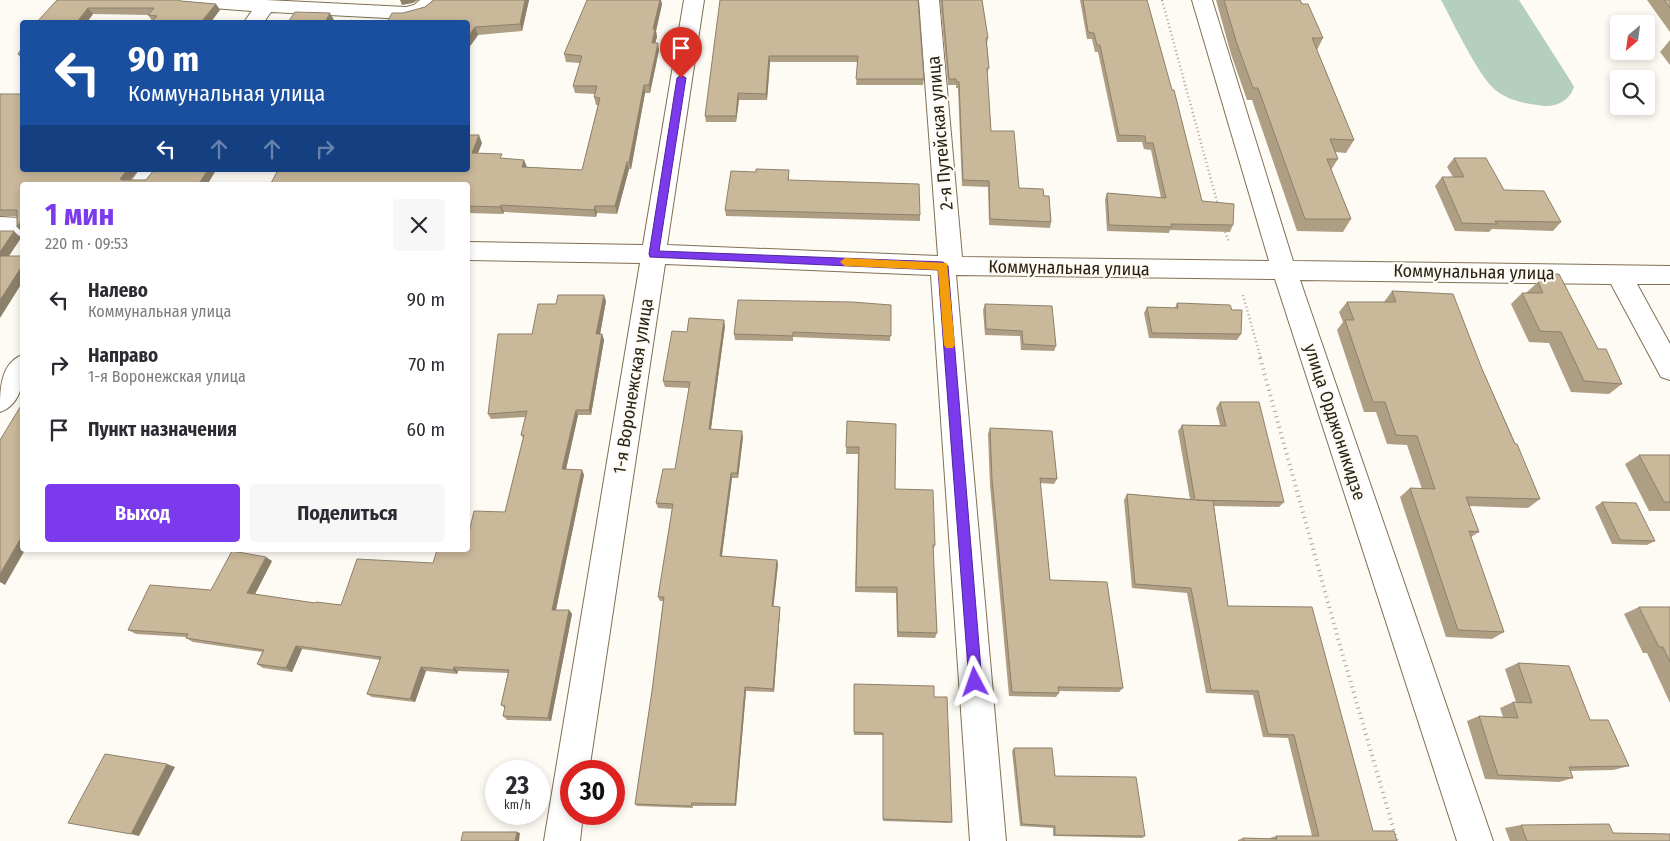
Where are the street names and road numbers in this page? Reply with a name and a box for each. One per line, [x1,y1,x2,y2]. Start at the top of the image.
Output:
street label: 2-я Путейская улица [922,55,958,211]
street label: Коммунальная улица [988,256,1150,280]
street label: Коммунальная улица [1393,260,1555,284]
street label: 1-я Воронежская улица [608,296,658,475]
street label: улица Орджоникидзе [1299,341,1371,503]

